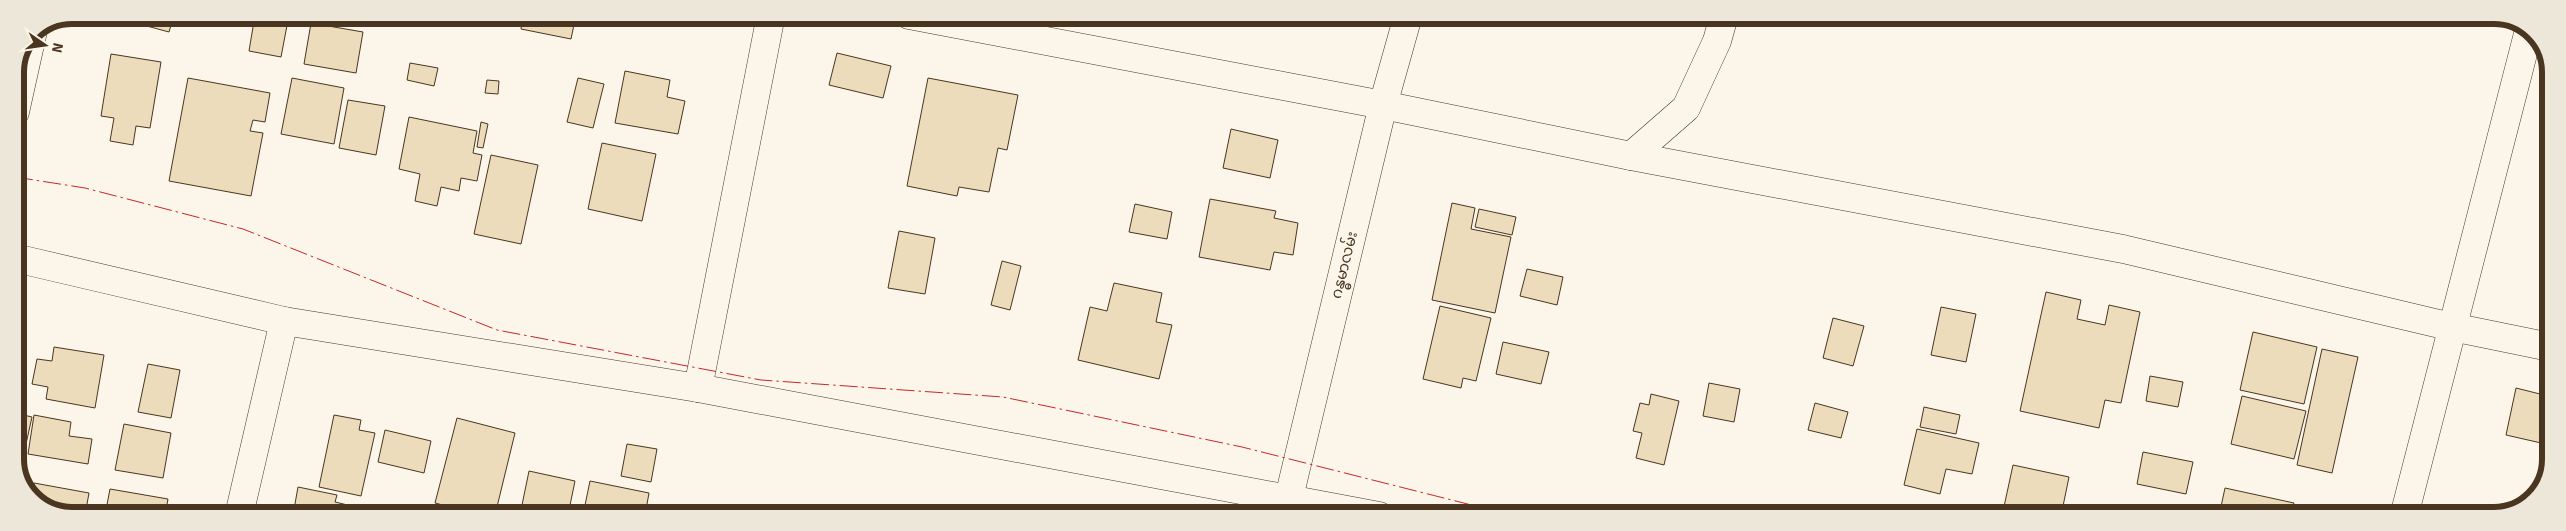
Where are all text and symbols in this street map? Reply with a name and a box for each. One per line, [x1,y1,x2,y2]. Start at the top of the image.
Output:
north arrow [20,20,70,70]
text: N [48,41,67,54]
street label: ဂန္ဓမာလမ်း [1326,229,1364,301]

